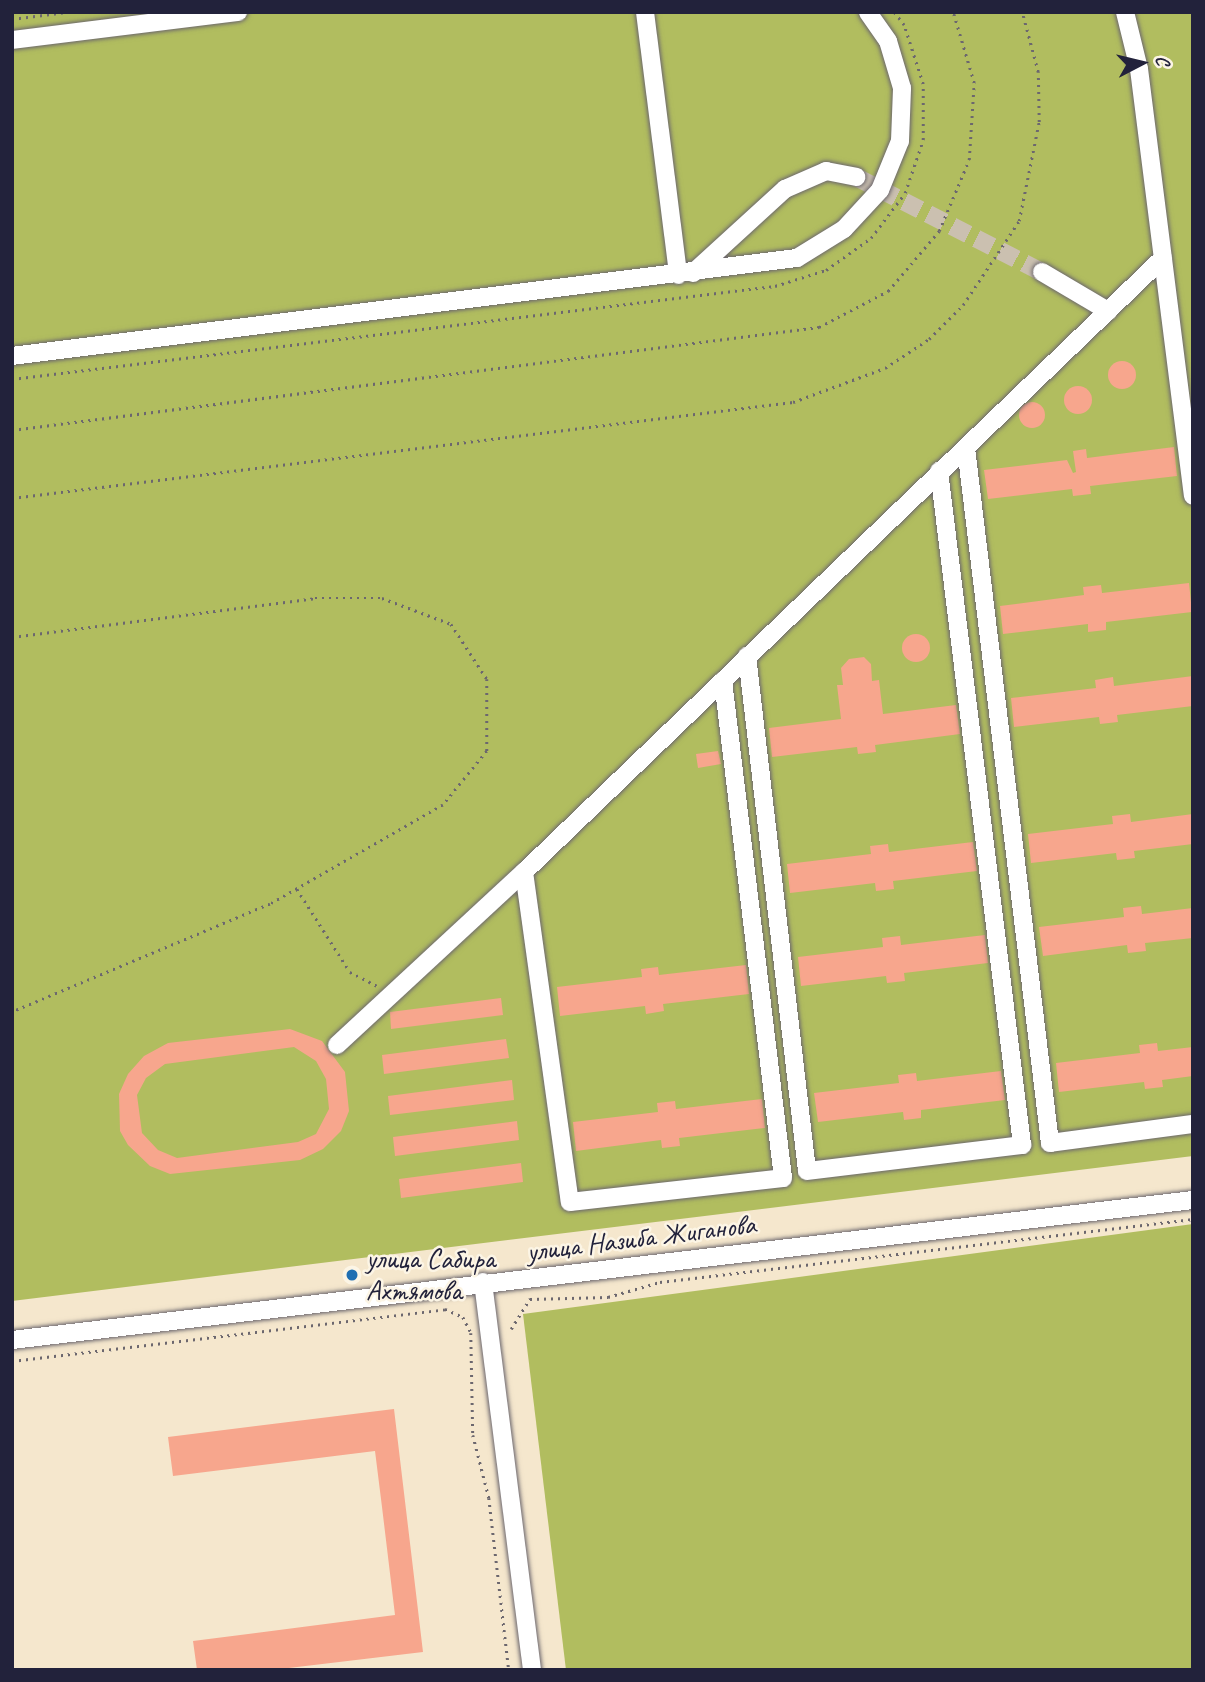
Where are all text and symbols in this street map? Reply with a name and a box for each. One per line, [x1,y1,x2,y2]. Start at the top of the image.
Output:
north arrow [1107,28,1177,98]
text: С [1150,54,1175,67]
street label: улица Назиба Жиганова [525,1207,757,1269]
place label: улица Сабира Ахтямова [366,1242,495,1308]
marker: улица Сабира Ахтямова [344,1267,360,1283]

